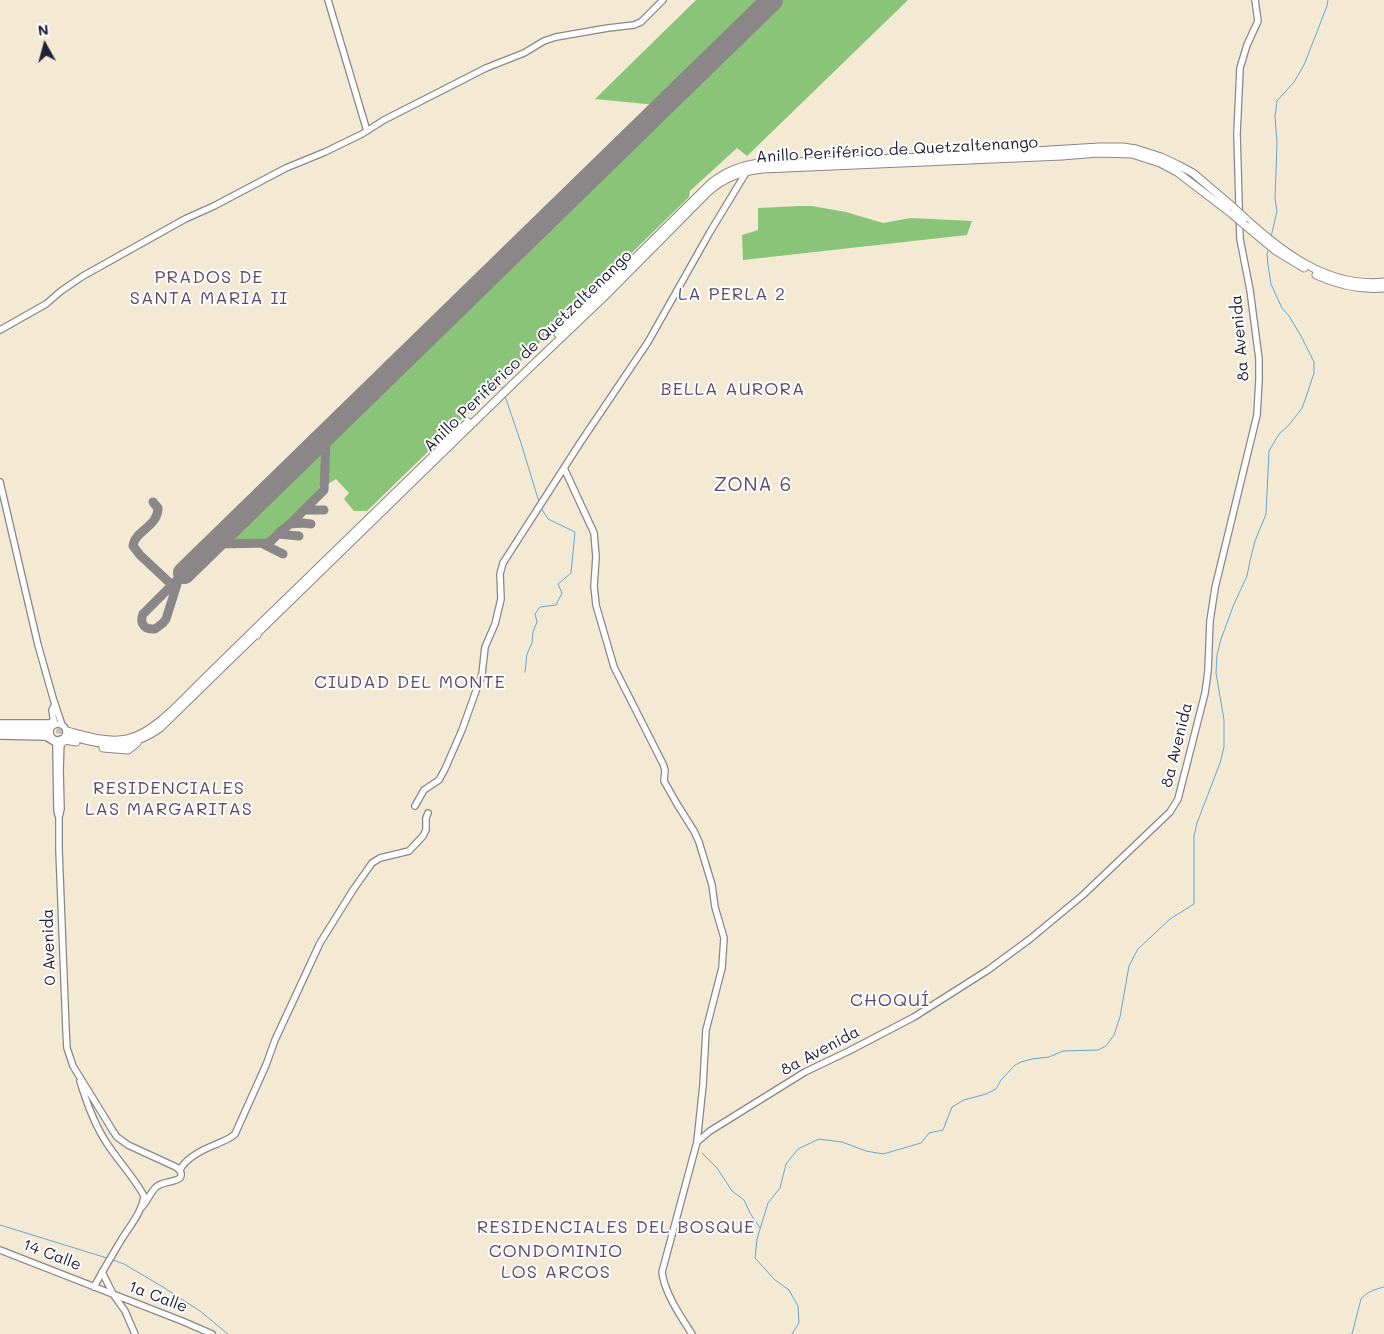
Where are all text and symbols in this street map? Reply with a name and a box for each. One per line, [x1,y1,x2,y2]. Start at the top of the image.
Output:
north arrow [20,20,70,70]
text: N [37,20,50,40]
street label: Anillo Periférico de Quetzaltenango [756,133,1038,167]
street label: Anillo Periférico de Quetzaltenango [420,246,636,456]
district label: PRADOS DE SANTA MARIA II [128,266,290,308]
district label: LA PERLA 2 [677,283,787,305]
street label: 8a Avenida [1227,294,1253,382]
district label: BELLA AURORA [659,378,807,400]
district label: ZONA 6 [713,474,793,496]
district label: CIUDAD DEL MONTE [312,671,508,693]
street label: 8a Avenida [1157,701,1197,789]
district label: RESIDENCIALES LAS MARGARITAS [83,777,255,820]
street label: 0 Avenida [38,908,60,986]
district label: CHOQUÍ [849,989,931,1011]
street label: 8a Avenida [777,1022,863,1080]
district label: RESIDENCIALES DEL BOSQUE [474,1216,758,1238]
street label: 14 Calle [20,1235,84,1275]
district label: CONDOMINIO LOS ARCOS [487,1240,625,1282]
street label: 1a Calle [126,1277,190,1317]

